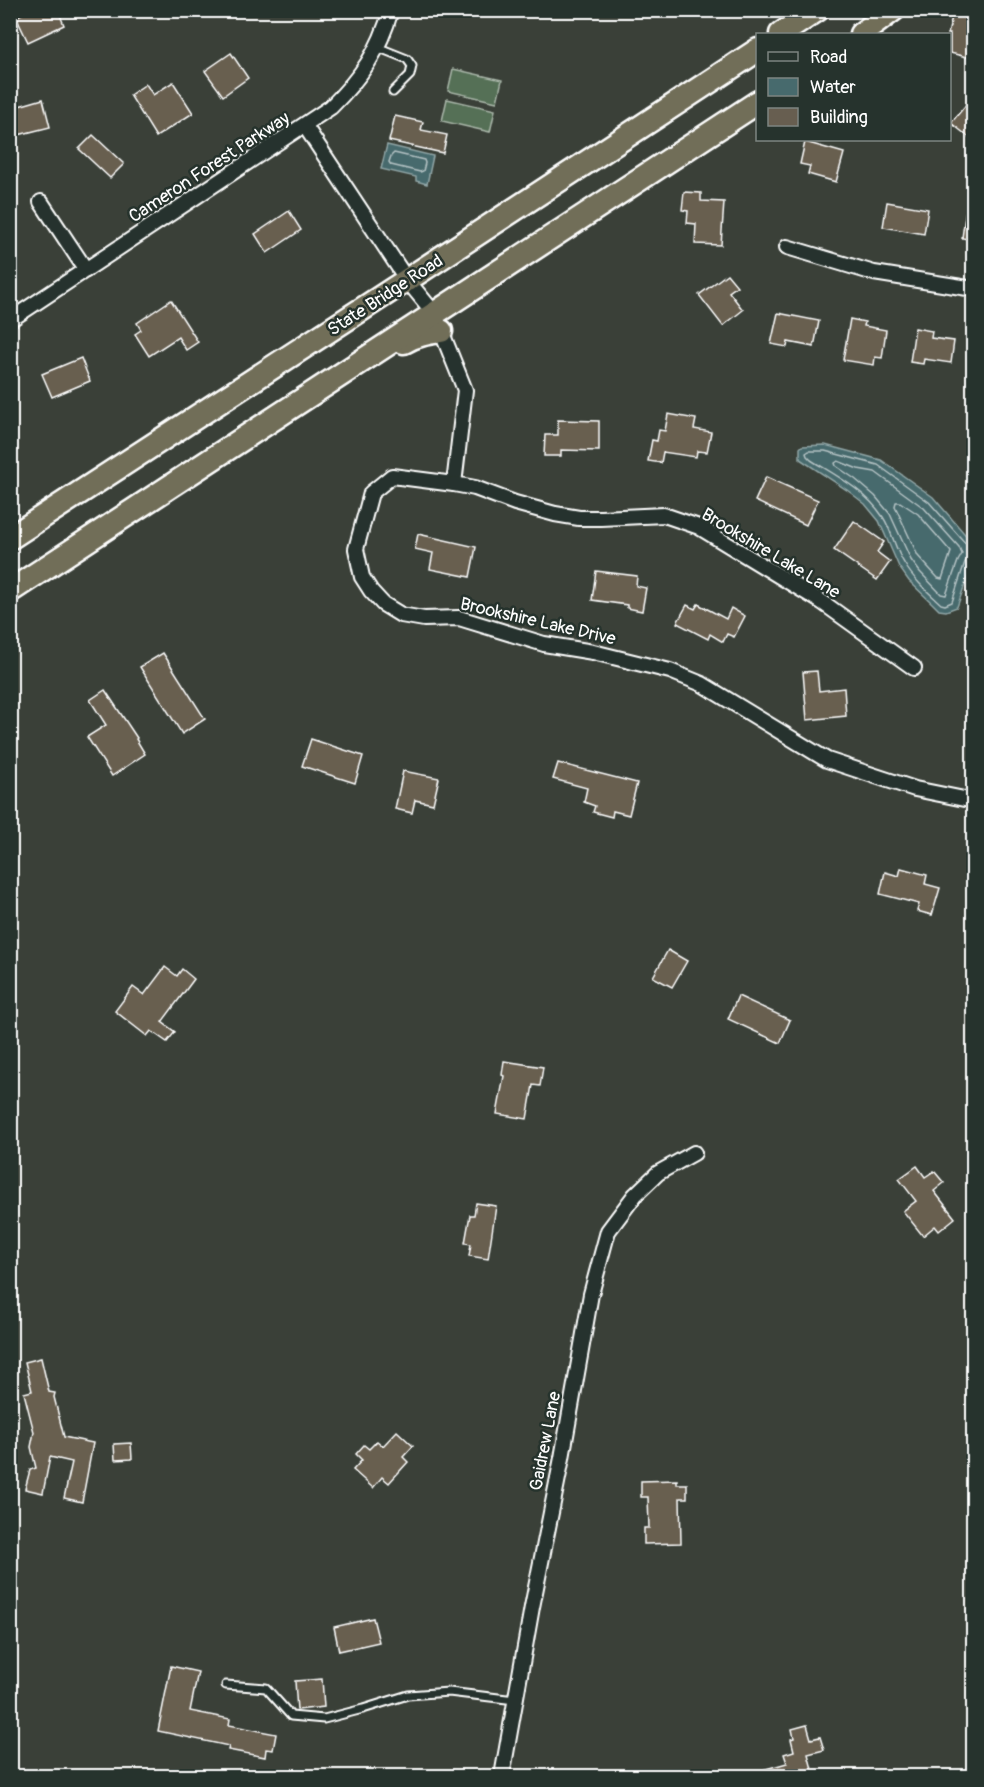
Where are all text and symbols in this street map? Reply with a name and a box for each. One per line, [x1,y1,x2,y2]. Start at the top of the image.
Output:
legend [756,33,951,141]
text: Road [810,46,847,69]
text: Water [810,76,856,99]
text: Building [810,106,868,129]
street label: Cameron Forest Parkway [124,107,294,228]
street label: State Bridge Road [323,249,447,341]
street label: Brookshire Lake Lane [697,503,844,604]
street label: Brookshire Lake Drive [458,592,618,651]
street label: Gaidrew Lane [525,1390,566,1493]

